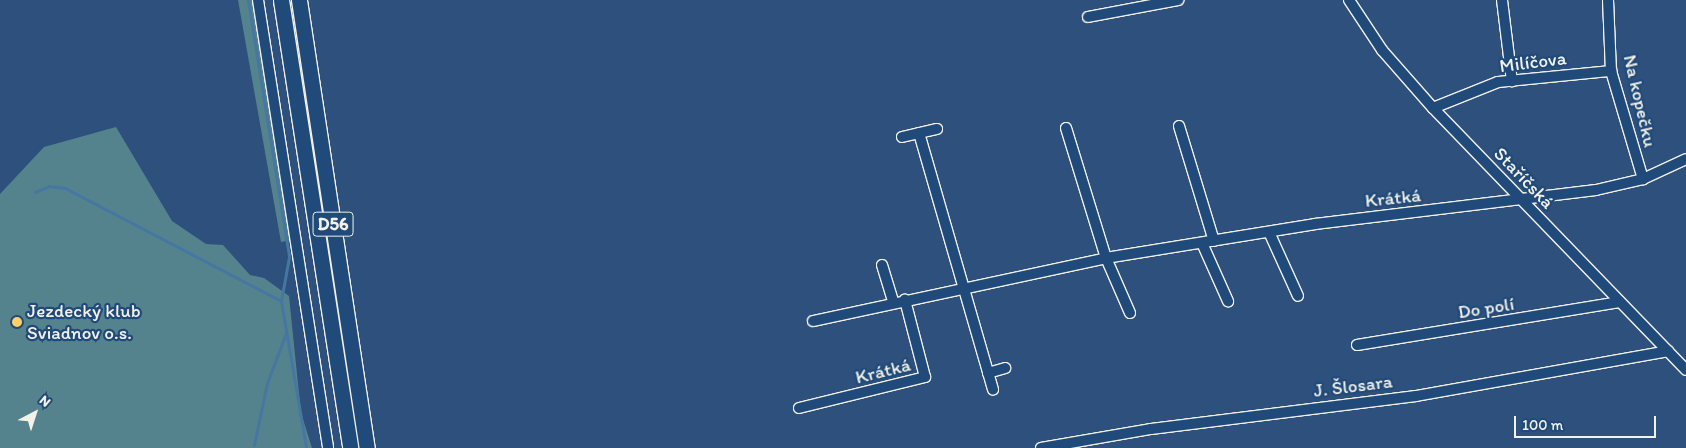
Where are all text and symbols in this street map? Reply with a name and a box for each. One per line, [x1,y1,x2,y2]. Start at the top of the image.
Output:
street label: Milíčova [1498,47,1568,77]
street label: Na kopečku [1618,53,1662,149]
street label: Staříčská [1489,142,1559,214]
street label: Krátká [1364,184,1422,212]
road number: D56 [312,208,354,240]
street label: Do polí [1456,292,1516,324]
place label: Jezdecký klub Sviadnov o.s. [27,300,141,344]
marker: Jezdecký klub Sviadnov o.s. [11,316,23,328]
street label: Krátká [853,353,913,389]
street label: J. Šlosara [1312,370,1394,402]
north arrow [10,388,60,438]
text: N [36,392,54,411]
scale bar [1516,406,1658,438]
text: 100 m [1522,416,1563,434]

